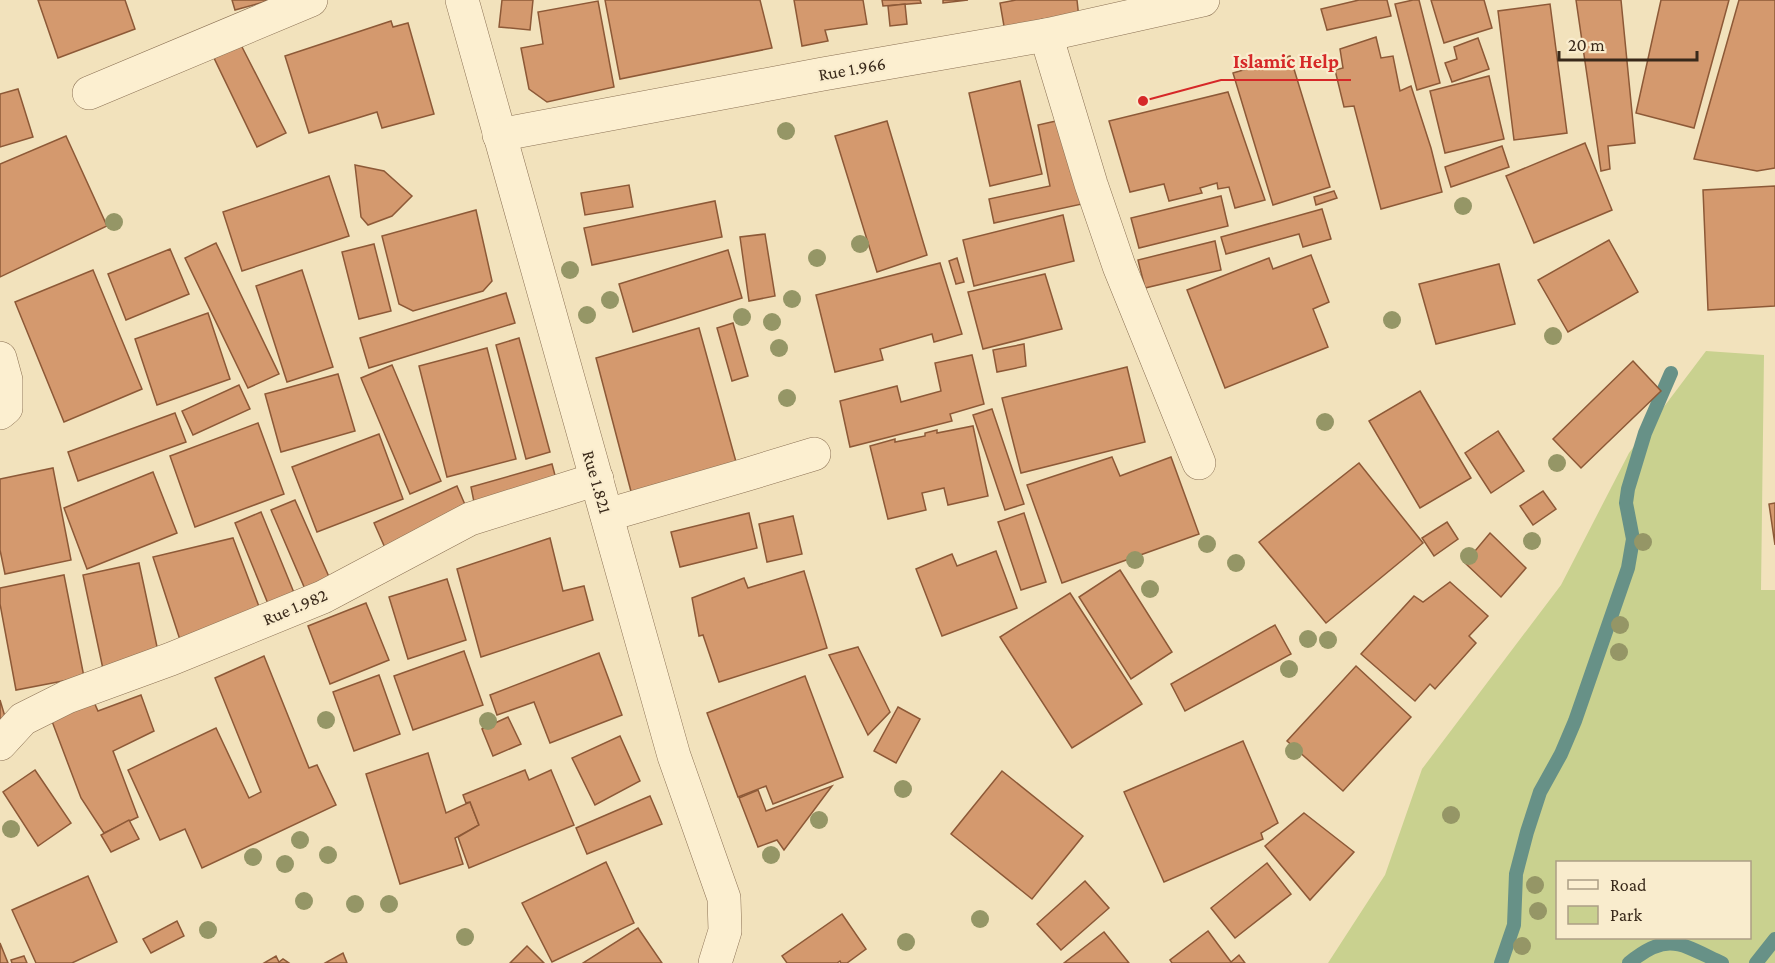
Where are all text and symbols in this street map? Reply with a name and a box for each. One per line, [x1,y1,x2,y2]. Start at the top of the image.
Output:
scale bar [1559,24,1697,62]
text: 20 m [1568,35,1605,55]
callout: Islamic Help [1221,42,1351,80]
text: Islamic Help [1233,50,1339,72]
street label: Rue 1.966 [817,53,887,85]
street label: Rue 1.821 [578,448,616,516]
street label: Rue 1.982 [260,585,330,629]
legend [1556,861,1751,939]
text: Road [1610,875,1647,895]
text: Park [1610,905,1642,925]

